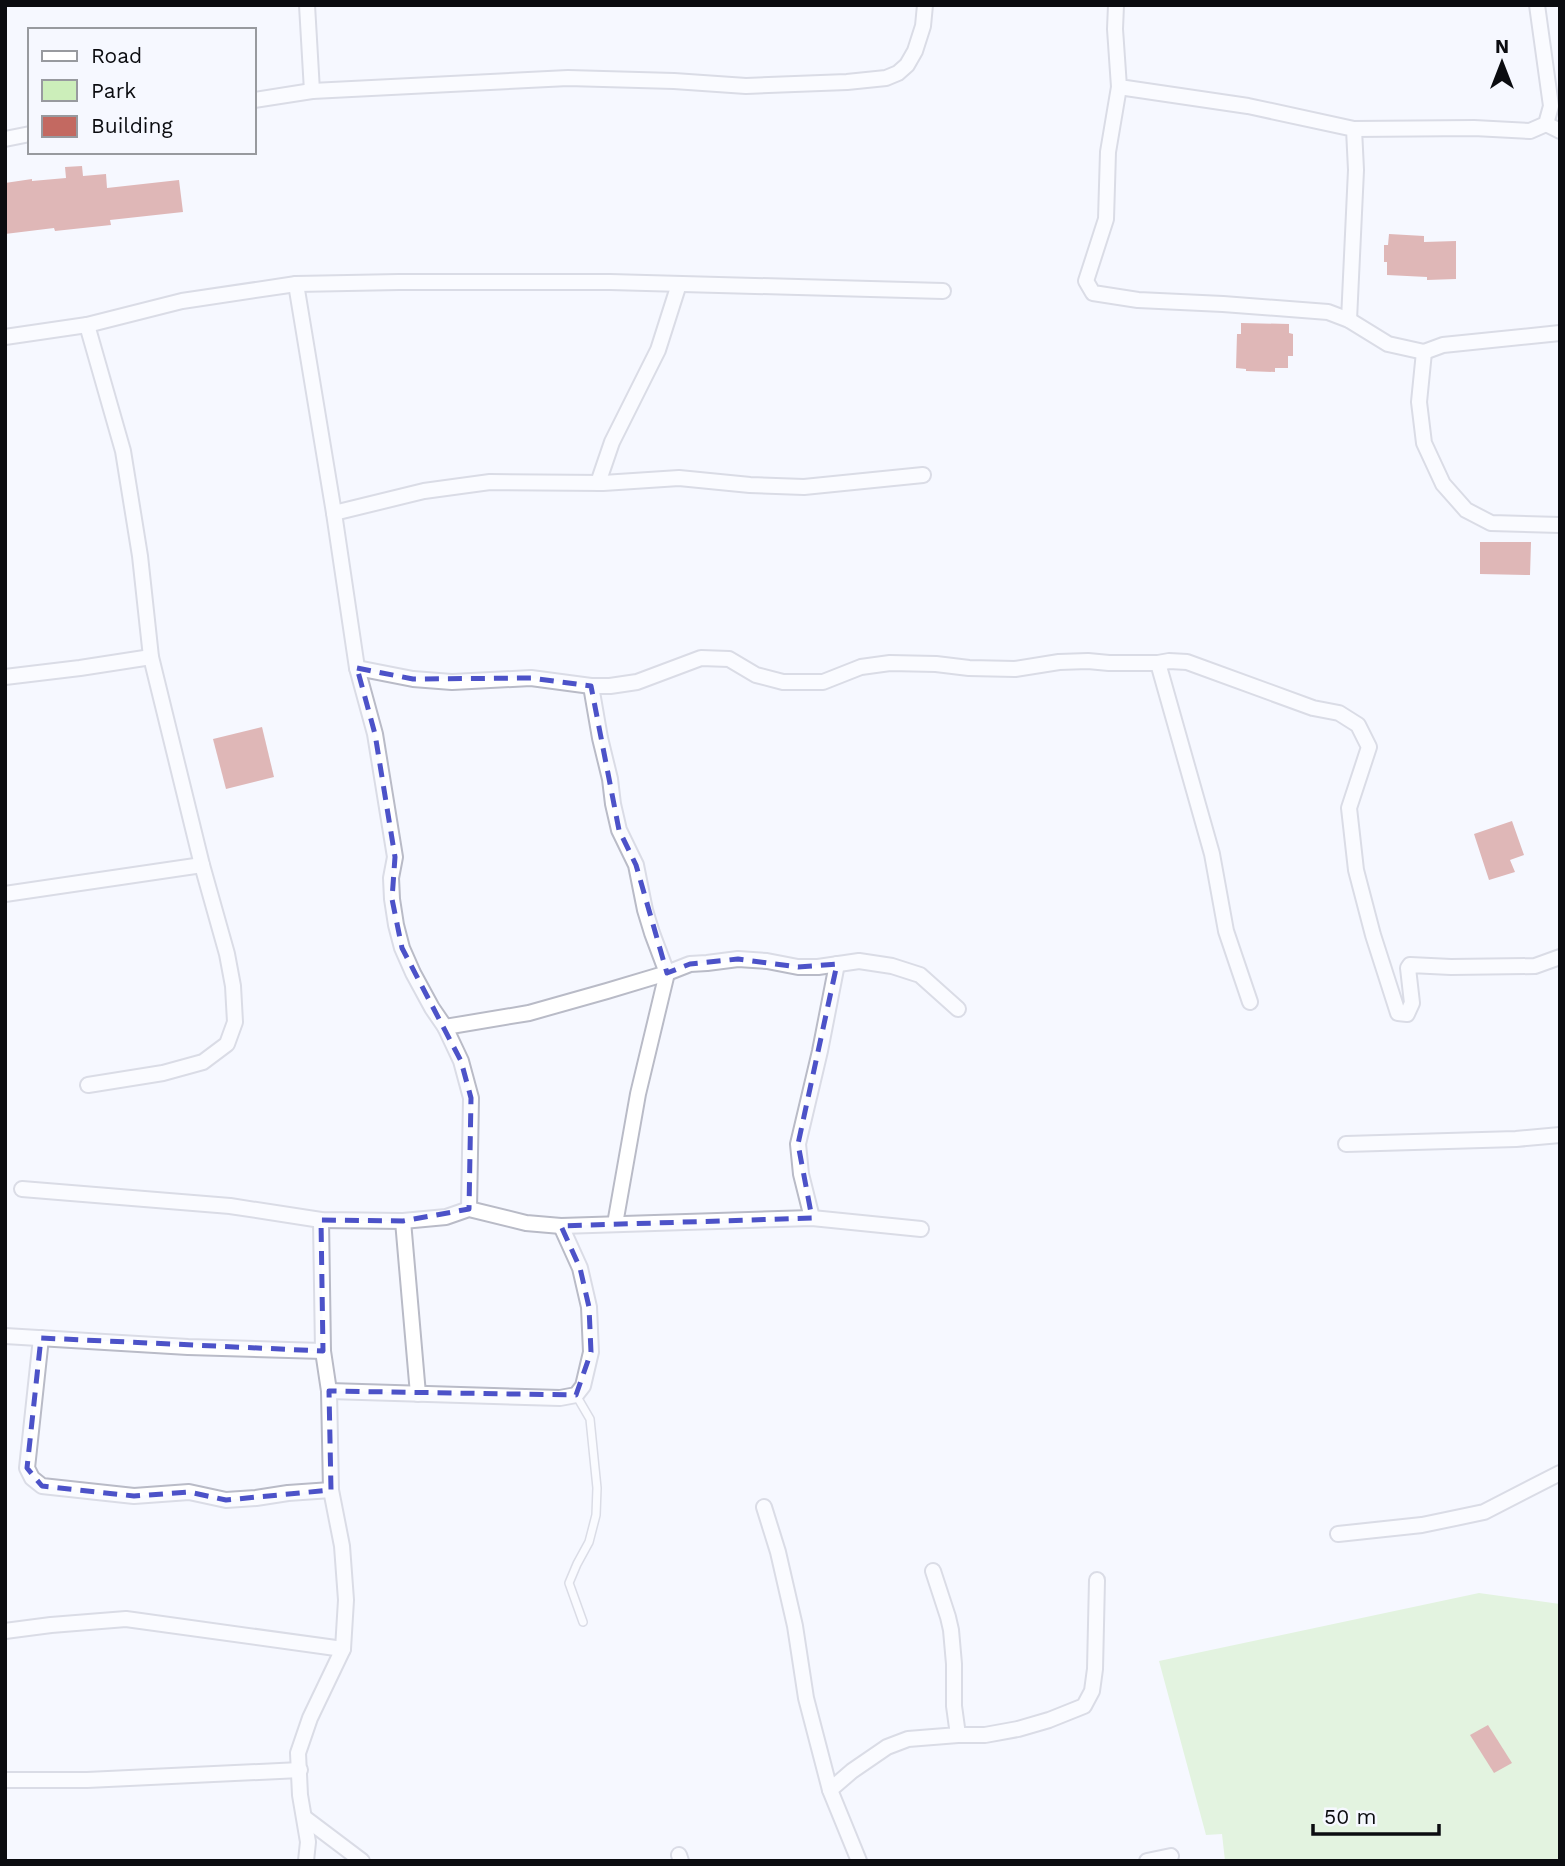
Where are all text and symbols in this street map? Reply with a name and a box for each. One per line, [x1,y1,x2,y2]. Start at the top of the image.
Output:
legend [28,28,256,154]
north arrow [1467,28,1537,98]
text: N [1495,35,1509,58]
text: Road [91,43,142,68]
text: Park [91,78,136,103]
text: Building [91,113,173,138]
scale bar [1313,1792,1439,1836]
text: 50 m [1324,1804,1376,1829]

